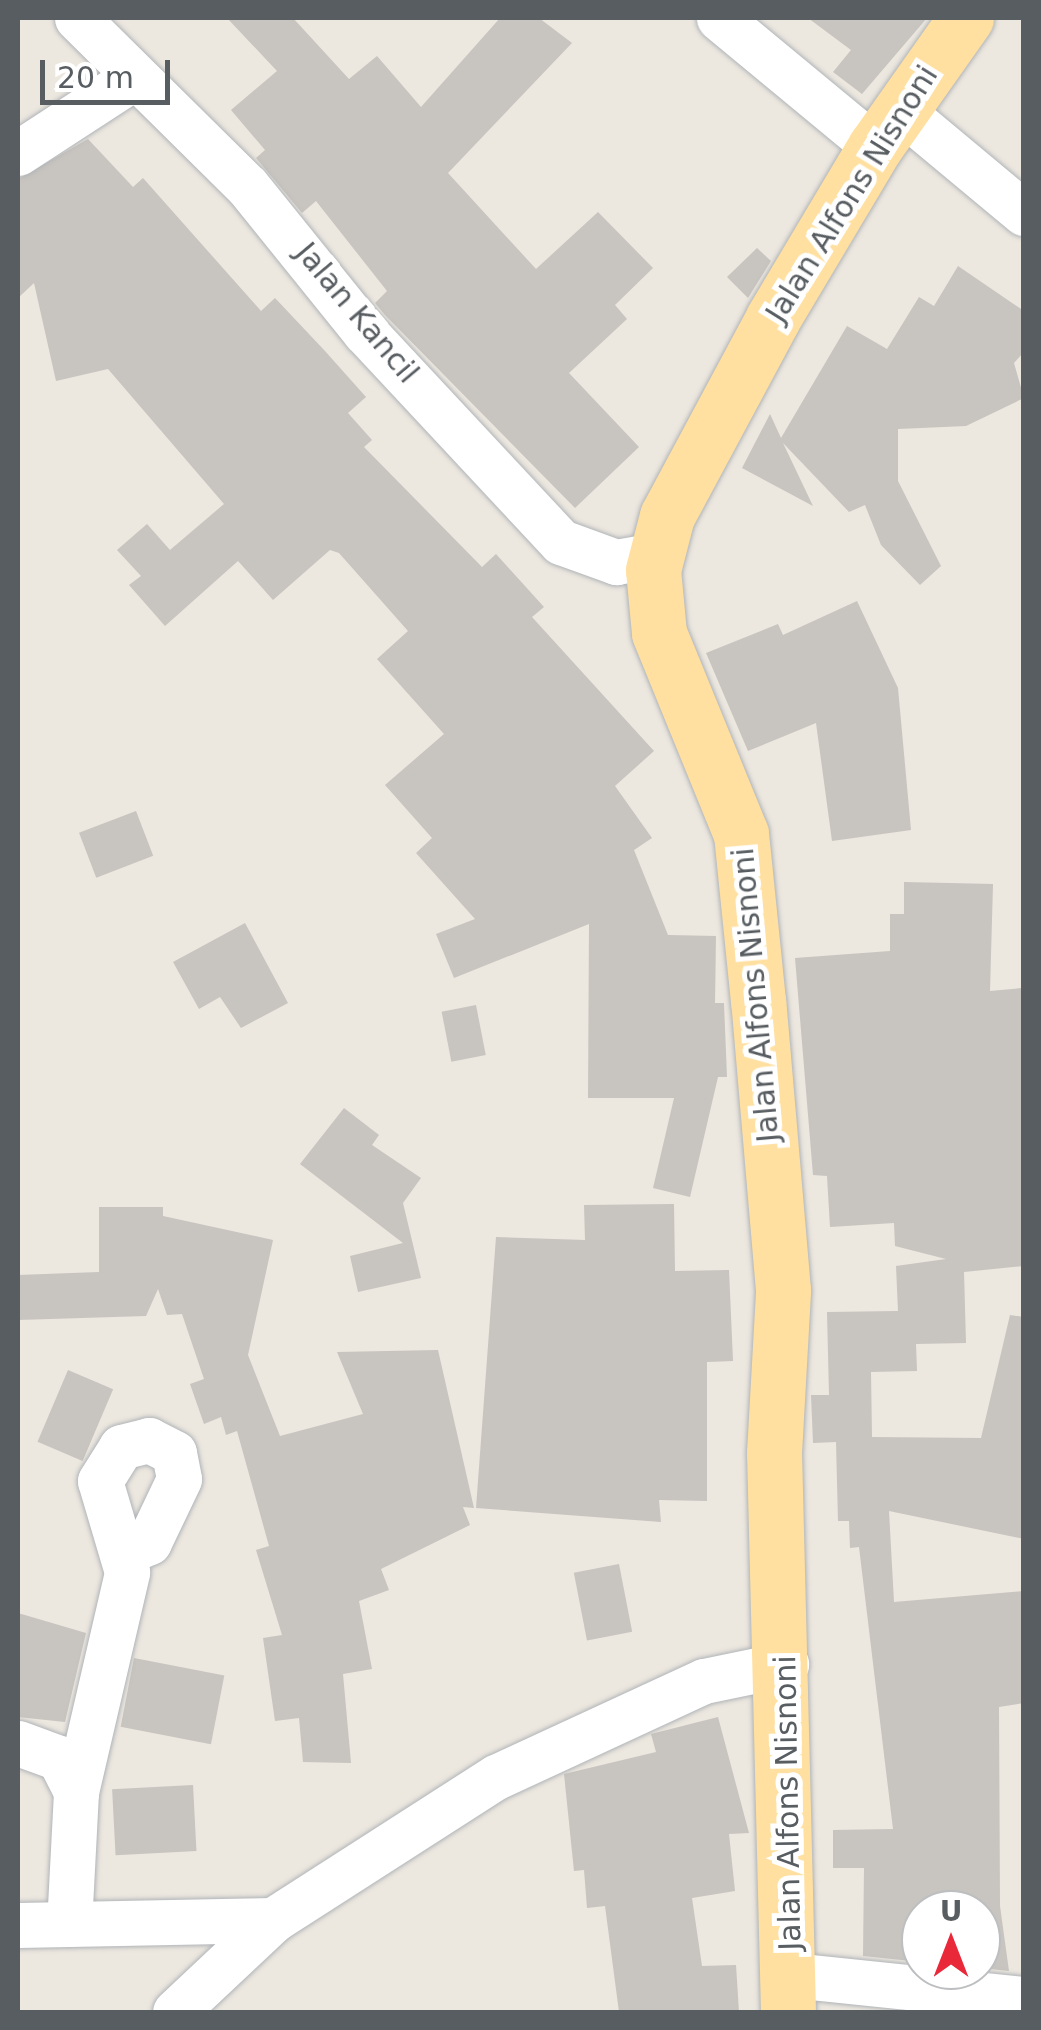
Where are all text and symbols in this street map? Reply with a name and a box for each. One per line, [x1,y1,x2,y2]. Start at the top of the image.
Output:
scale bar [45,40,175,102]
street label: Jalan Alfons Nisnoni [758,59,946,329]
text: 20 m [57,60,134,95]
street label: Jalan Kancil [288,235,426,391]
street label: Jalan Alfons Nisnoni [725,846,787,1144]
street label: Jalan Alfons Nisnoni [767,1655,809,1951]
north arrow [901,1890,1001,1990]
text: U [940,1895,962,1928]

